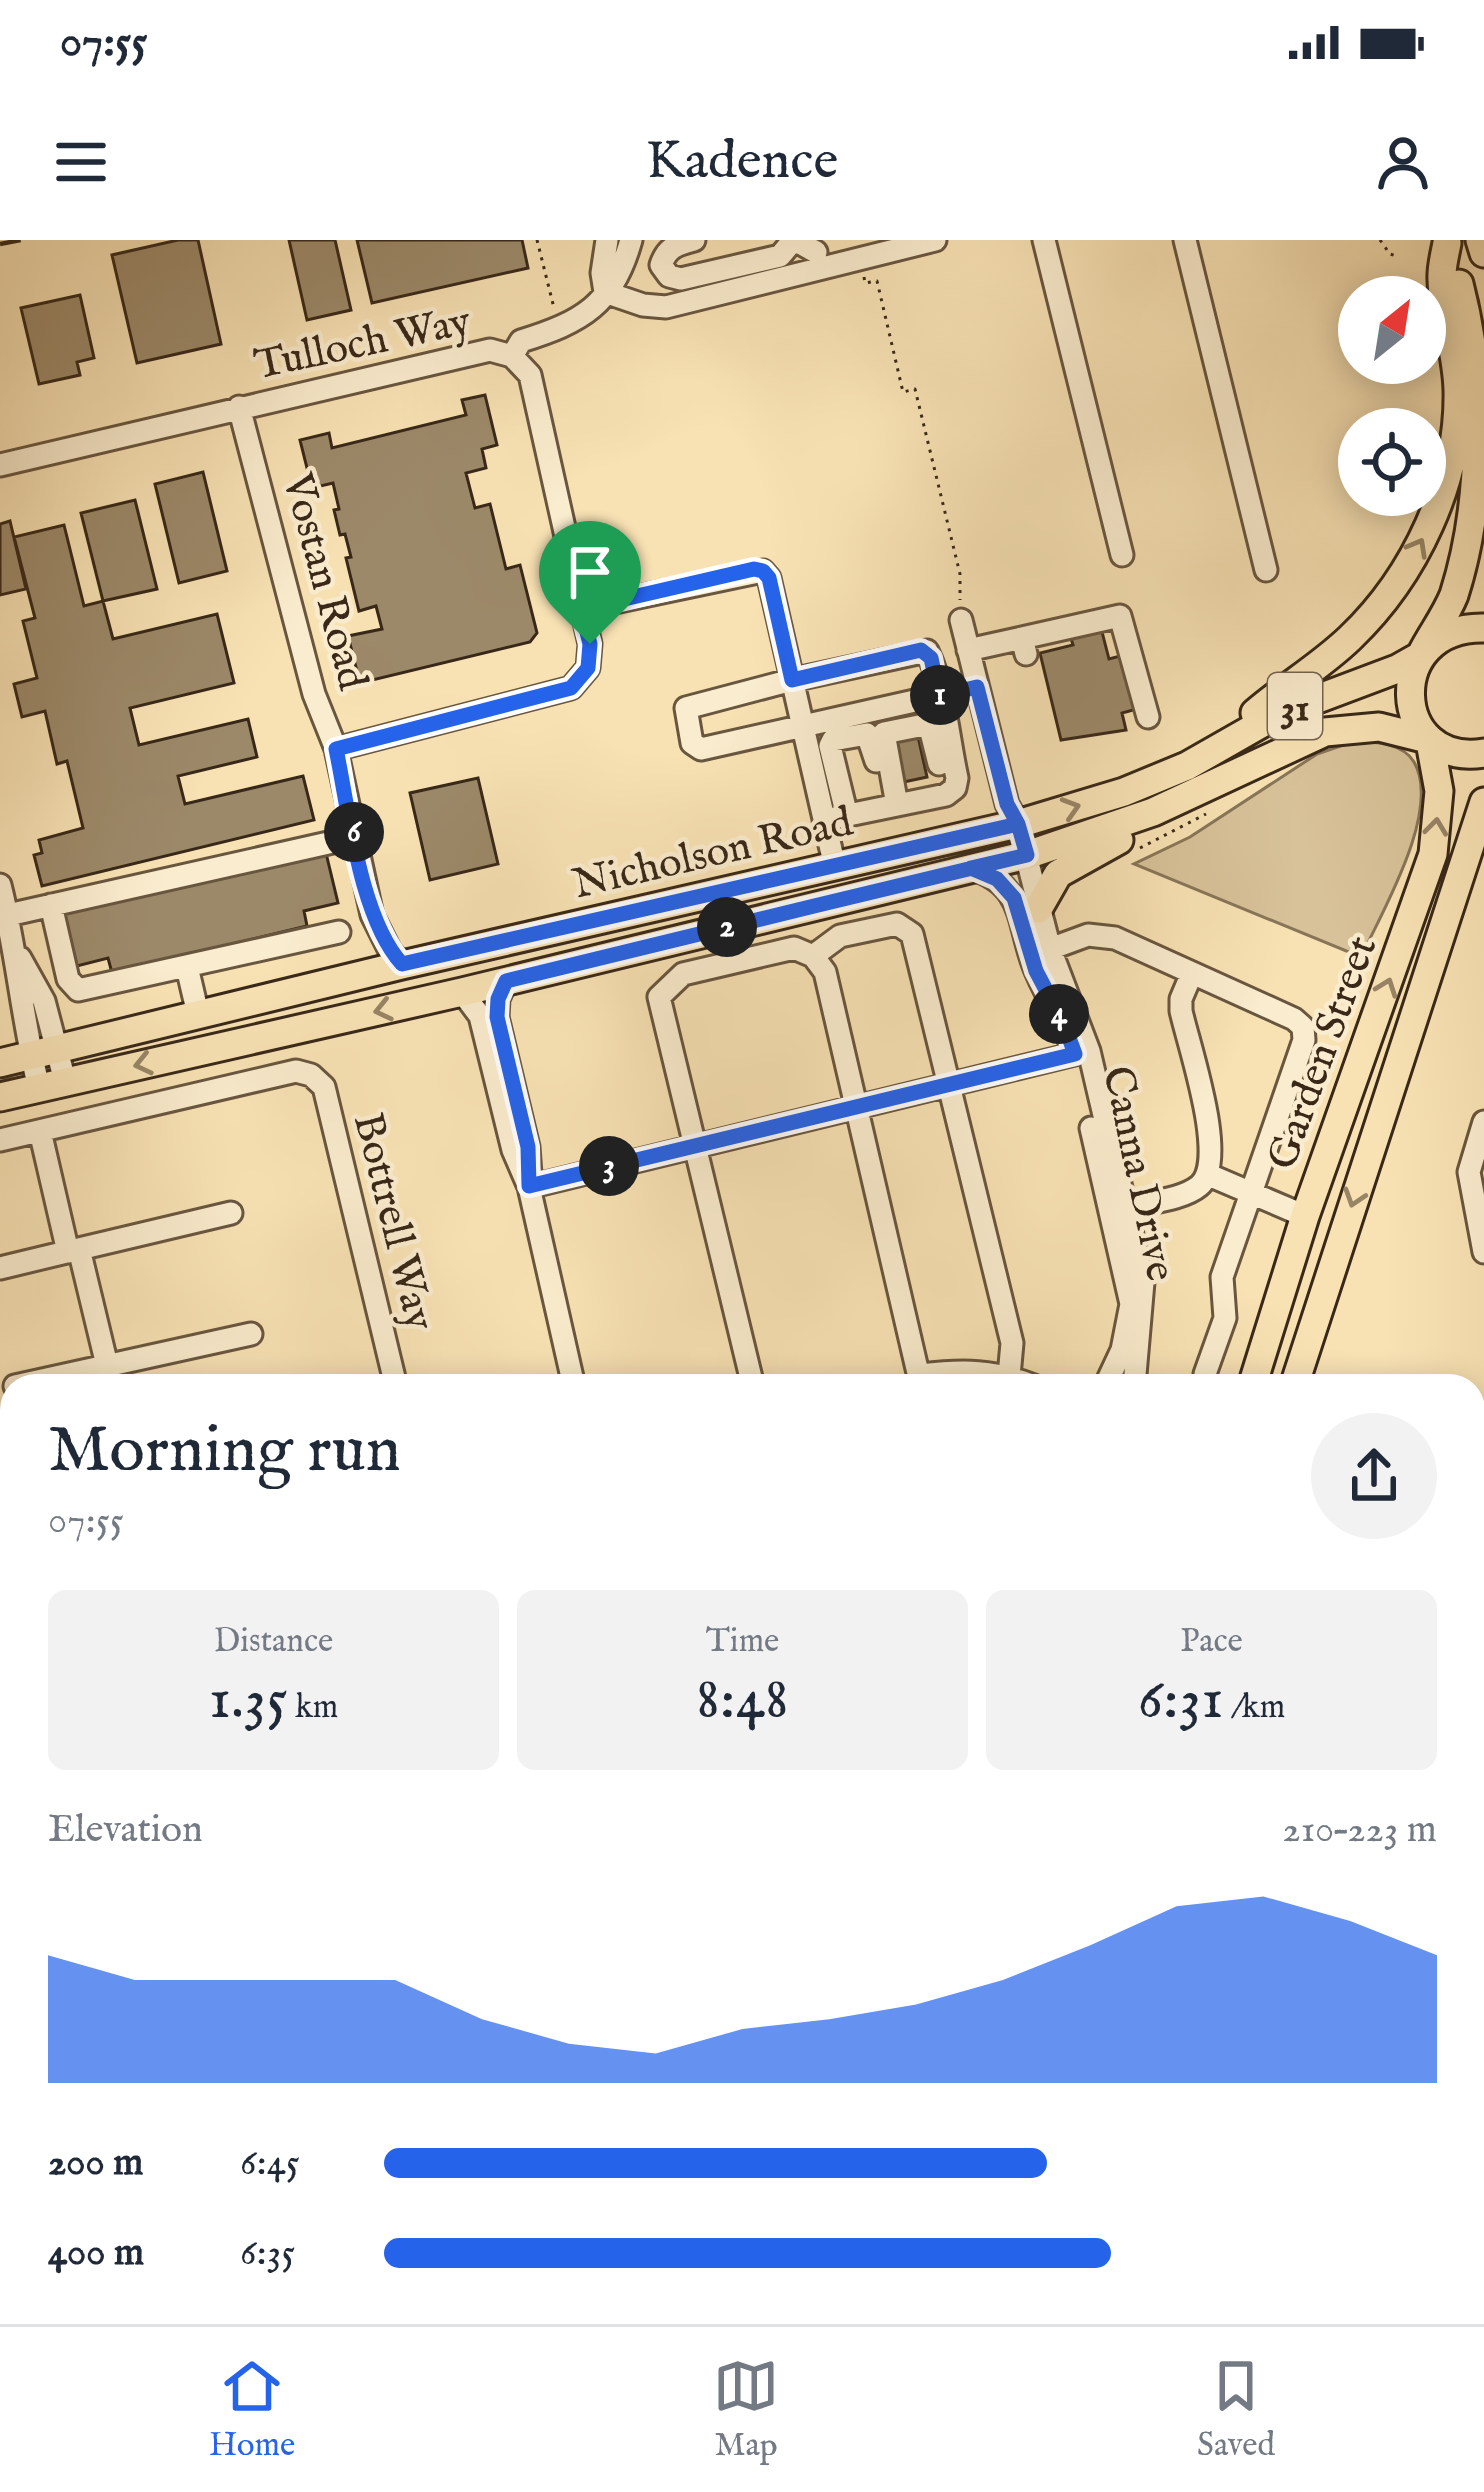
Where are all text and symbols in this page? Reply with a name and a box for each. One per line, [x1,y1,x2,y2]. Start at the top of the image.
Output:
text: 07:55 [60,14,148,71]
text: Kadence [646,128,838,197]
icon: menu [48,129,114,195]
icon: person [1370,129,1436,195]
north arrow [1338,276,1446,384]
map controls [1338,276,1446,516]
street label: Tulloch Way [250,296,476,393]
button: locate [1338,408,1446,516]
street label: Vostan Road [269,467,378,696]
pin [539,521,641,644]
one-way arrow [1404,538,1427,559]
icon: arrive [557,539,623,605]
pin: 1 [910,665,970,725]
road number: 31 [1268,673,1322,739]
text: 1 [934,674,946,716]
street label: Nicholson Road [568,796,858,912]
one-way arrow [1060,797,1081,822]
pin: 6 [324,802,384,862]
text: 6 [347,811,361,853]
one-way arrow [1423,817,1448,836]
pin: 2 [697,897,757,957]
text: 2 [719,906,735,948]
street label: Garden Street [1257,929,1390,1177]
one-way arrow [1373,978,1397,999]
pin: 4 [1029,984,1089,1044]
text: 4 [1051,993,1067,1035]
one-way arrow [373,996,393,1021]
one-way arrow [133,1050,154,1075]
street label: Canna Drive [1089,1062,1186,1286]
street label: Bottrell Way [340,1108,445,1336]
pin: 3 [579,1136,639,1196]
text: 3 [603,1145,615,1187]
one-way arrow [1343,1186,1368,1207]
text: Morning run [48,1410,401,1494]
button: share [1311,1413,1437,1539]
text: 07:55 [48,1497,124,1546]
text: Distance [214,1621,333,1663]
text: Time [706,1621,779,1663]
text: Pace [1180,1621,1243,1663]
text: 1.35 [209,1663,288,1739]
text: 8:48 [696,1663,789,1739]
text: 6:31 [1138,1663,1224,1739]
text: km [288,1687,338,1729]
text: /km [1224,1687,1285,1729]
text: Elevation [48,1806,203,1855]
text: 210–223 m [1282,1806,1437,1855]
text: 200 m [48,2139,143,2188]
text: 6:45 [240,2139,300,2188]
text: 400 m [48,2229,144,2278]
text: 6:35 [240,2229,295,2278]
tab: Home [209,2353,295,2467]
tab: Map [713,2353,779,2467]
tab: Saved [1197,2353,1275,2467]

